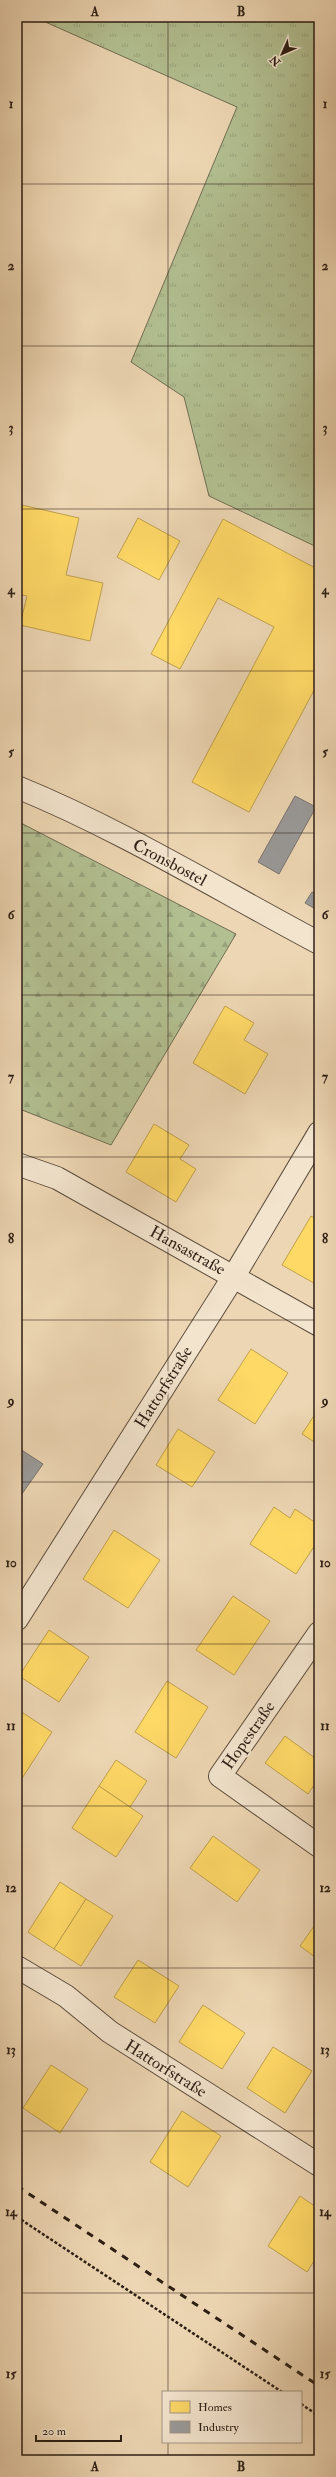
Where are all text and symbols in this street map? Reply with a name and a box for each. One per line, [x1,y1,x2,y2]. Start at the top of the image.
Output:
text: A [90,4,100,20]
text: B [237,4,245,20]
north arrow [262,34,302,74]
text: N [266,52,284,70]
text: 1 [9,96,14,112]
text: 1 [323,96,328,112]
text: 2 [8,258,15,274]
text: 2 [322,258,329,274]
text: 3 [9,420,14,436]
text: 3 [323,420,328,436]
text: 4 [6,582,15,598]
text: 4 [320,582,329,598]
text: 5 [8,744,14,760]
text: 5 [322,744,328,760]
street label: Cronsbostel [129,834,211,891]
text: 6 [8,907,16,923]
text: 6 [322,907,330,923]
text: 7 [8,1069,15,1085]
text: 7 [322,1069,329,1085]
street label: Hansastraße [146,1221,229,1280]
text: 8 [8,1231,14,1247]
text: 8 [322,1231,328,1247]
street label: Hattorfstraße [130,1342,197,1432]
text: 9 [6,1393,15,1409]
text: 9 [320,1393,329,1409]
text: 10 [5,1555,17,1571]
text: 10 [319,1555,331,1571]
street label: Hopestraße [217,1697,280,1774]
text: 11 [6,1718,16,1734]
text: 11 [320,1718,330,1734]
text: 12 [5,1880,17,1896]
text: 12 [319,1880,331,1896]
street label: Hattorfstraße [121,2035,211,2102]
text: 13 [6,2042,16,2058]
text: 13 [320,2042,330,2058]
text: 14 [5,2204,18,2220]
text: 14 [319,2204,332,2220]
text: 15 [6,2366,16,2382]
text: 15 [320,2366,330,2382]
legend [162,2391,302,2443]
text: Homes [198,2400,232,2415]
scale bar [36,2417,121,2443]
text: Industry [198,2420,240,2435]
text: 20 m [42,2424,67,2439]
text: A [90,2459,100,2475]
text: B [237,2459,245,2475]

